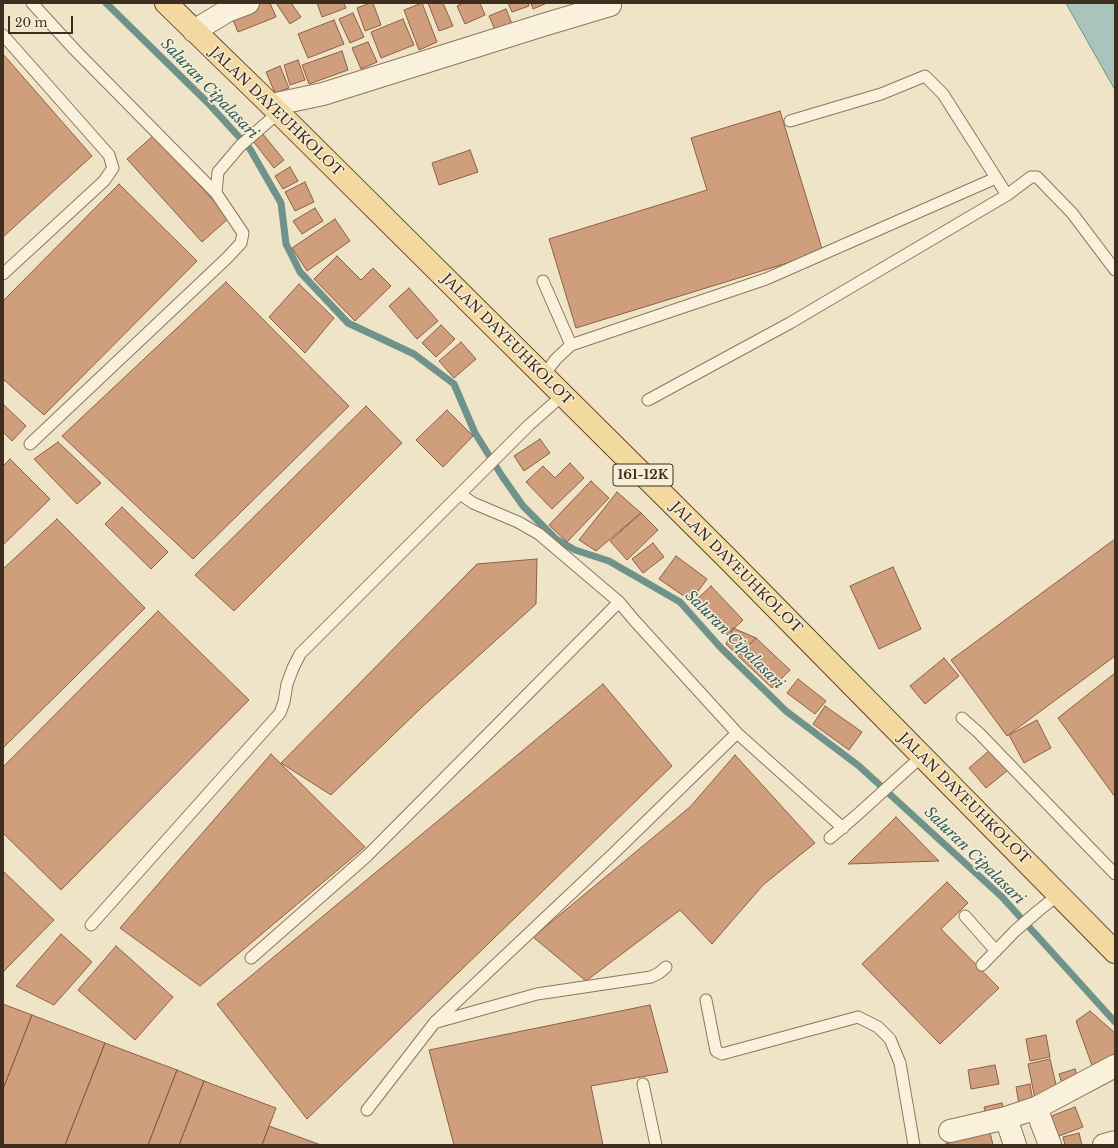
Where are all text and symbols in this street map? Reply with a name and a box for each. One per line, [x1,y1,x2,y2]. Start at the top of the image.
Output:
scale bar [10,8,75,34]
text: 20 m [15,15,47,30]
water label: Saluran Cipalasari [157,35,261,143]
street label: JALAN DAYEUHKOLOT [206,44,346,180]
street label: JALAN DAYEUHKOLOT [438,271,576,409]
road number: 161-12K [613,464,673,486]
street label: JALAN DAYEUHKOLOT [667,499,805,637]
water label: Saluran Cipalasari [681,587,787,693]
street label: JALAN DAYEUHKOLOT [895,730,1033,868]
water label: Saluran Cipalasari [920,804,1028,908]

